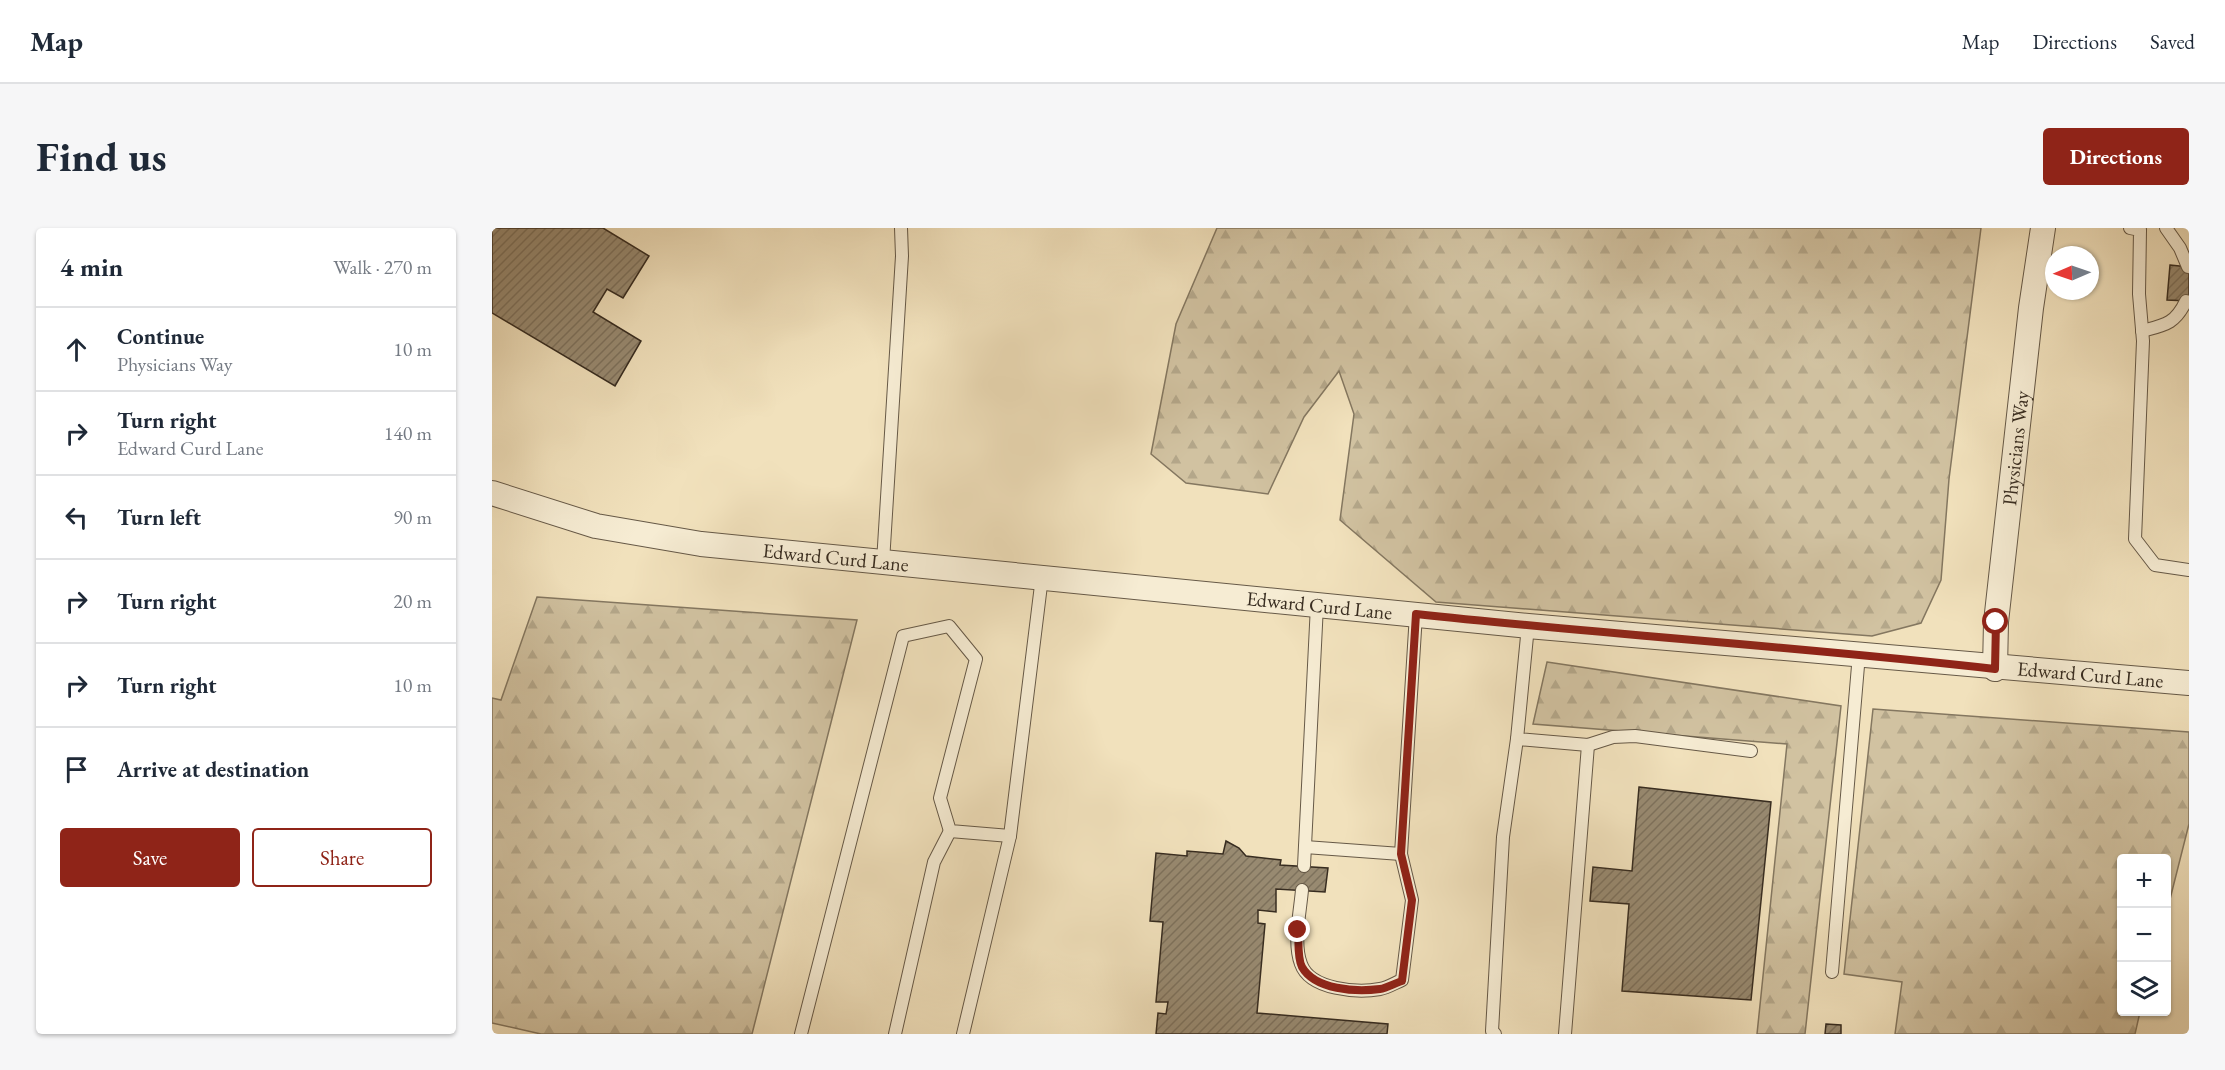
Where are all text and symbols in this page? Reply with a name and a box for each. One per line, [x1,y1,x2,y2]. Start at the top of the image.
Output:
text: Map [30,23,83,59]
text: Map [1962,28,1999,55]
text: Directions [2032,28,2117,55]
text: Saved [2150,28,2195,55]
button: Directions [2043,128,2189,185]
text: Find us [36,129,167,184]
north arrow [2045,246,2099,300]
text: 4 min [60,250,123,284]
text: Walk · 270 m [333,254,432,280]
text: Continue [117,322,204,351]
icon: ahead [60,333,93,366]
text: 10 m [393,336,432,362]
text: Physicians Way [117,351,233,377]
street label: Physicians Way [1996,389,2035,507]
text: Turn right [117,406,216,435]
icon: right [60,417,93,450]
text: 140 m [384,420,432,446]
text: Edward Curd Lane [117,435,264,461]
icon: left [60,501,93,534]
text: Turn left [117,503,201,532]
text: 90 m [393,504,432,530]
street label: Edward Curd Lane [761,537,910,578]
icon: right [60,585,93,618]
street label: Edward Curd Lane [1245,585,1394,626]
text: Turn right [117,587,216,616]
text: 20 m [393,588,432,614]
route start [1982,608,2008,634]
street label: Edward Curd Lane [2016,655,2165,694]
icon: right [60,669,93,702]
text: Turn right [117,671,216,700]
text: 10 m [393,672,432,698]
icon: arrive [60,753,93,786]
text: Arrive at destination [117,755,309,784]
button: Save [60,828,240,887]
button: Share [252,828,432,887]
map controls [2117,854,2171,1016]
button: + [2117,854,2171,908]
button: − [2117,908,2171,962]
route end [1284,916,1310,942]
button: layers [2117,962,2171,1016]

